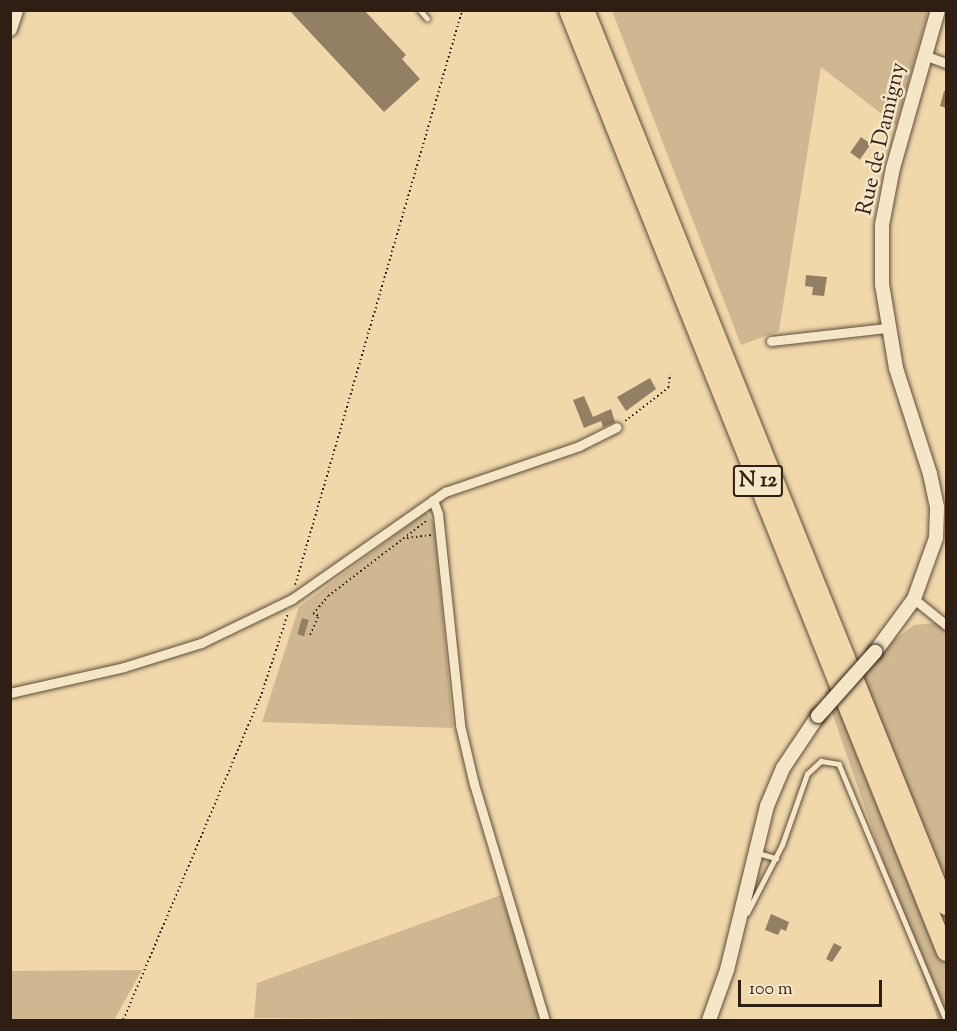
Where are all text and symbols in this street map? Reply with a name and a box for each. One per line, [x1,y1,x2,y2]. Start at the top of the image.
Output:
street label: Rue de Damigny [853,60,913,218]
road number: N 12 [732,463,783,499]
scale bar [741,968,885,1006]
text: 100 m [749,977,793,1003]

